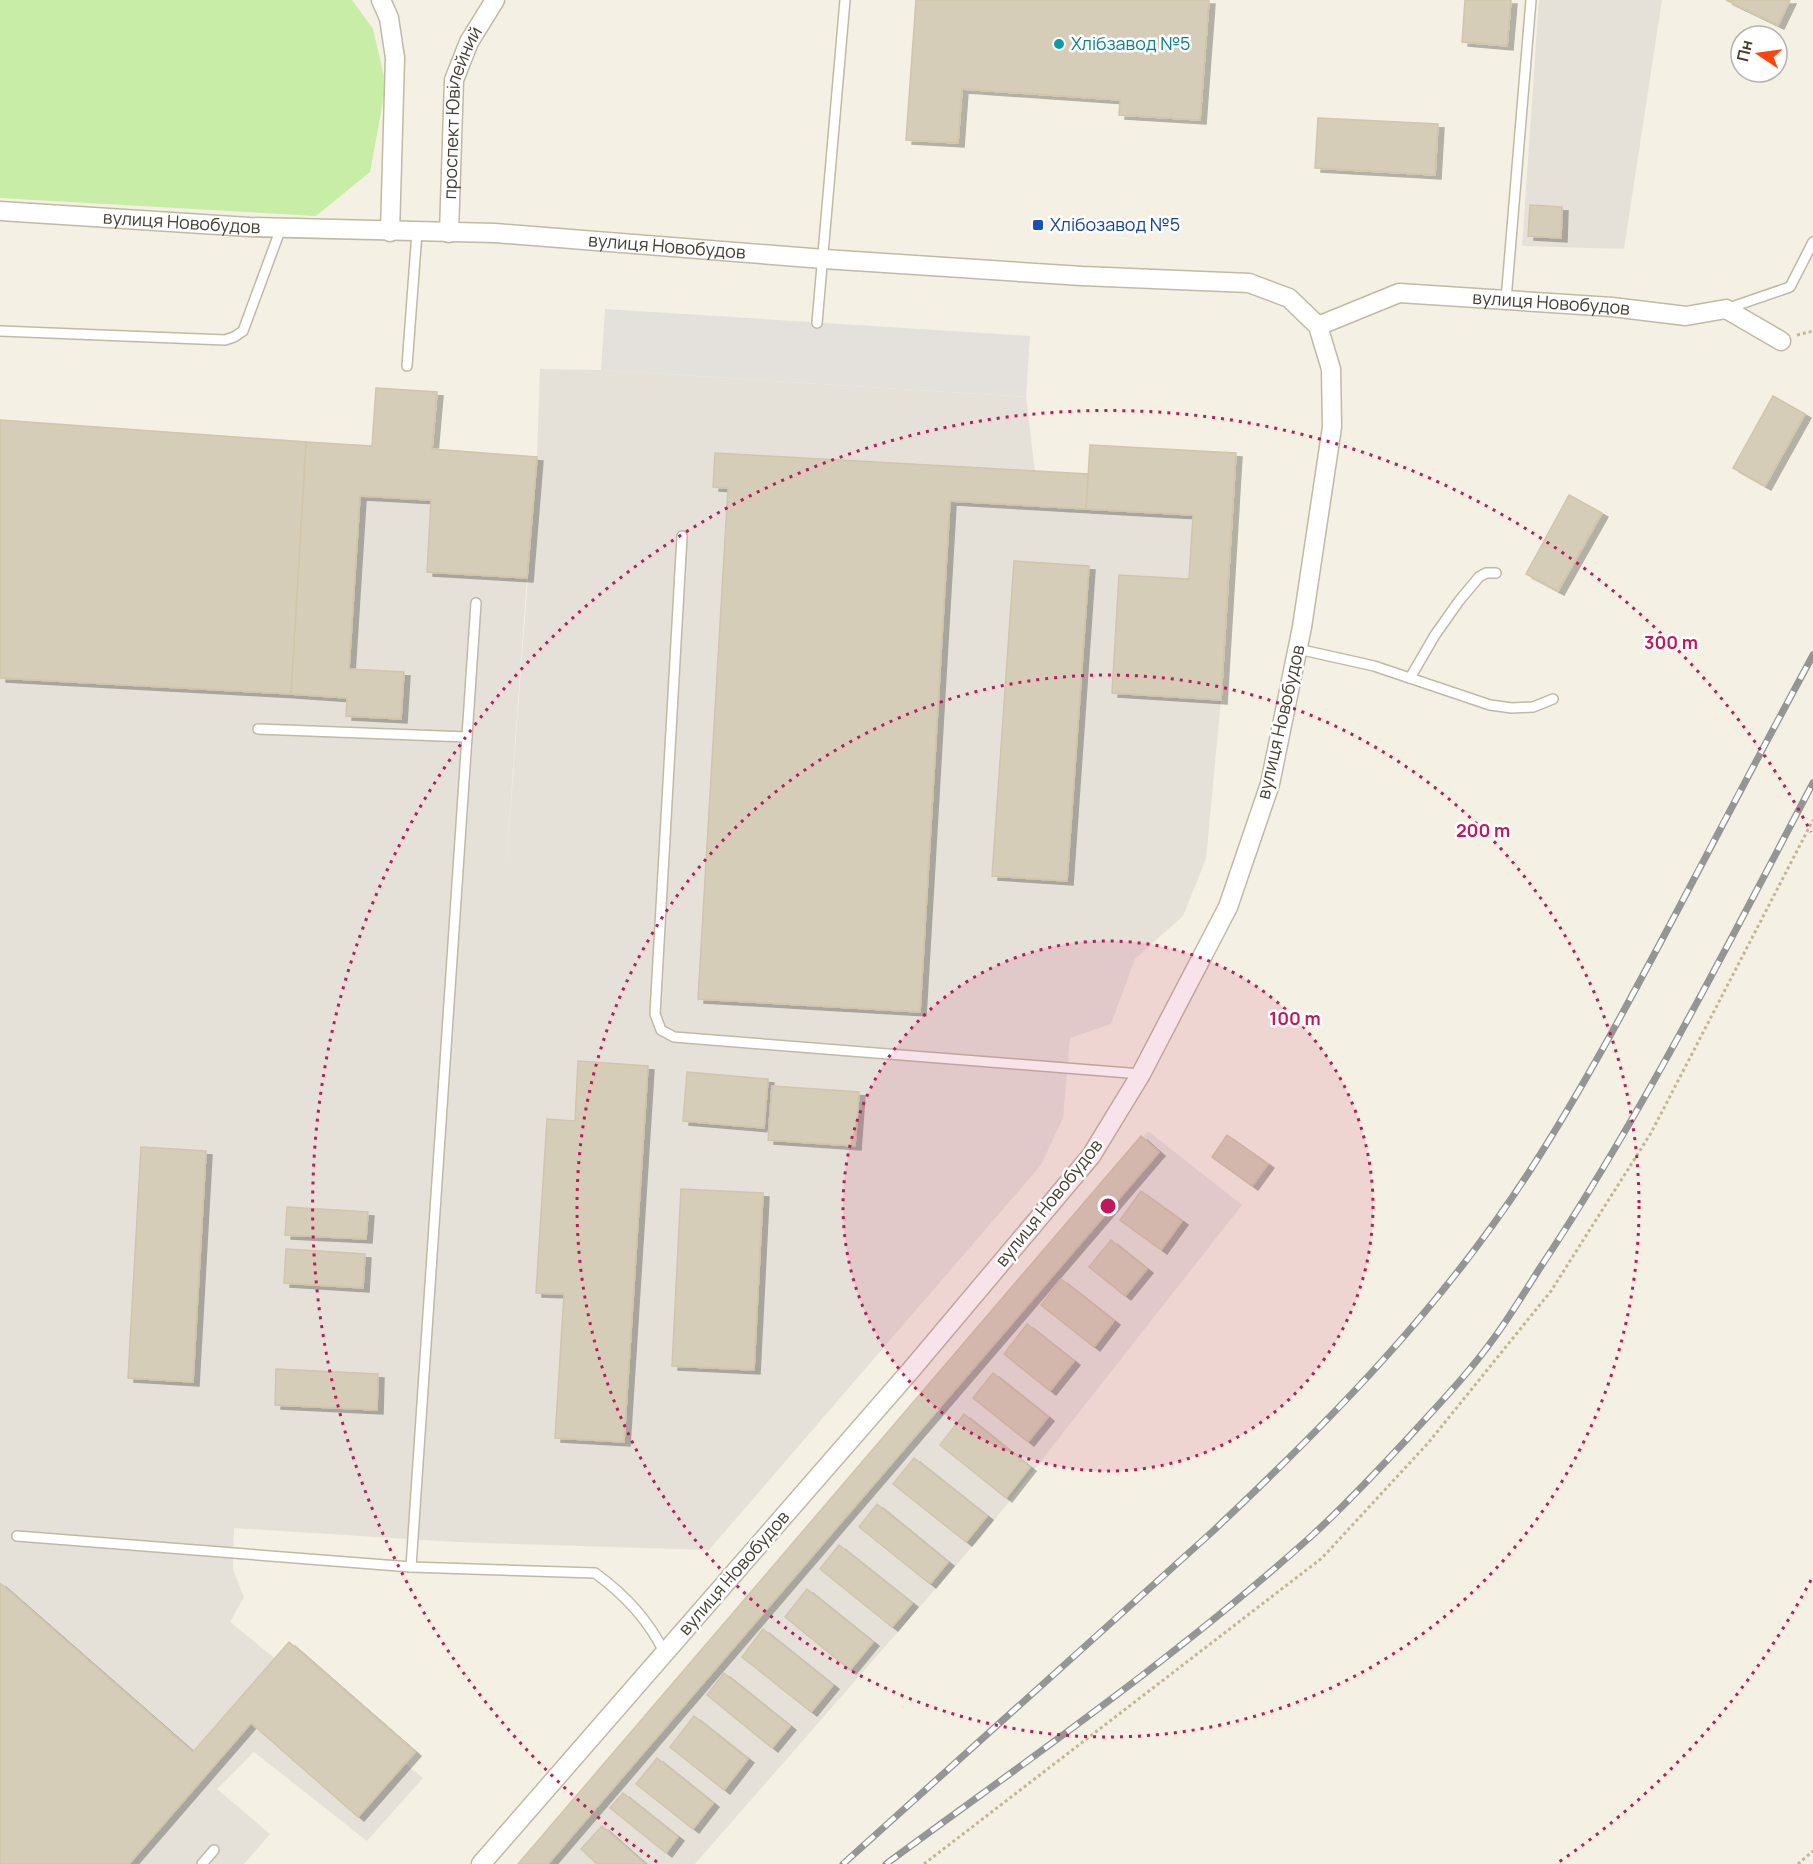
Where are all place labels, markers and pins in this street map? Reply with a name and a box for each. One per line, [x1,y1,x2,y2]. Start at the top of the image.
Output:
place label: Хлібзавод №5 [1071,31,1191,55]
marker: Хлібзавод №5 [1052,37,1066,51]
place label: Хлібозавод №5 [1050,212,1180,236]
marker: Хлібозавод №5 [1031,218,1045,232]
centre of rings [1098,1196,1118,1216]

